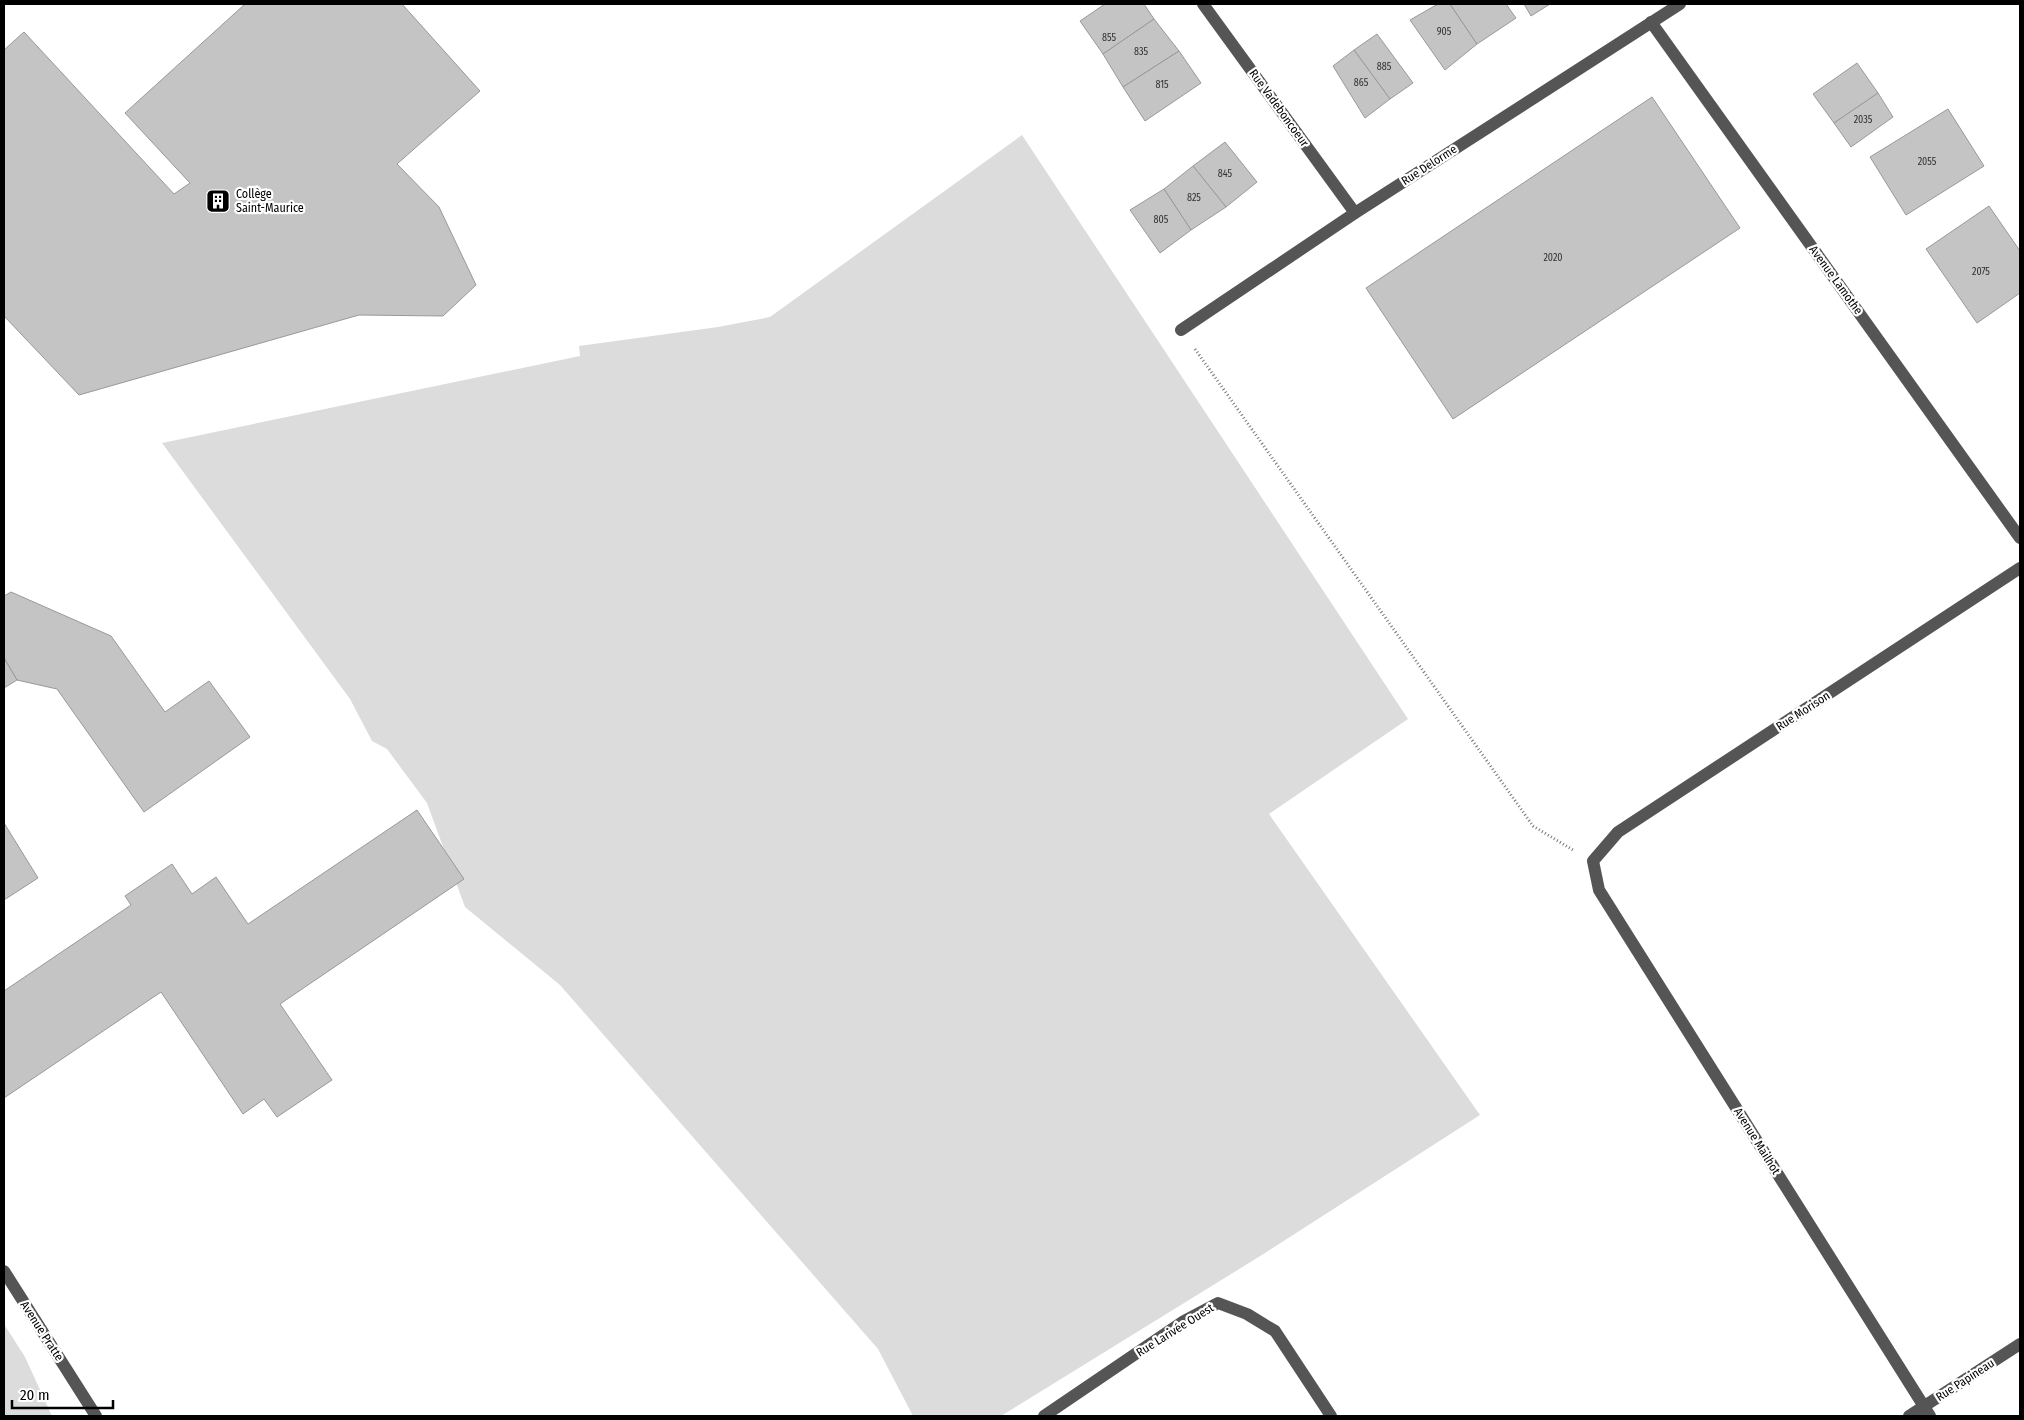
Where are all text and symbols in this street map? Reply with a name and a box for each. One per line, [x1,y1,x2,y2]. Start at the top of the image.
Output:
house number: 905 [1437,26,1452,38]
house number: 855 [1102,32,1116,44]
house number: 835 [1134,46,1148,58]
house number: 885 [1377,61,1392,73]
street label: Rue Vadeboncoeur [1246,67,1312,150]
house number: 865 [1354,77,1369,89]
house number: 815 [1155,79,1169,91]
house number: 2035 [1854,114,1873,126]
street label: Rue Delorme [1399,142,1459,188]
house number: 2055 [1918,156,1937,168]
house number: 845 [1218,168,1233,180]
place label: Collège Saint-Maurice [236,187,304,215]
building icon: Collège Saint-Maurice [205,188,231,214]
house number: 825 [1187,192,1201,204]
house number: 805 [1154,214,1169,226]
street label: Avenue Lamothe [1806,243,1866,317]
house number: 2020 [1543,252,1563,264]
house number: 2075 [1972,266,1990,278]
street label: Rue Morison [1773,688,1833,734]
street label: Avenue Mailhot [1731,1105,1783,1177]
street label: Avenue Pratte [18,1299,66,1363]
street label: Rue Larivée Ouest [1134,1301,1216,1359]
street label: Rue Papineau [1933,1356,1997,1404]
scale bar [12,1378,114,1410]
text: 20 m [20,1386,50,1404]

